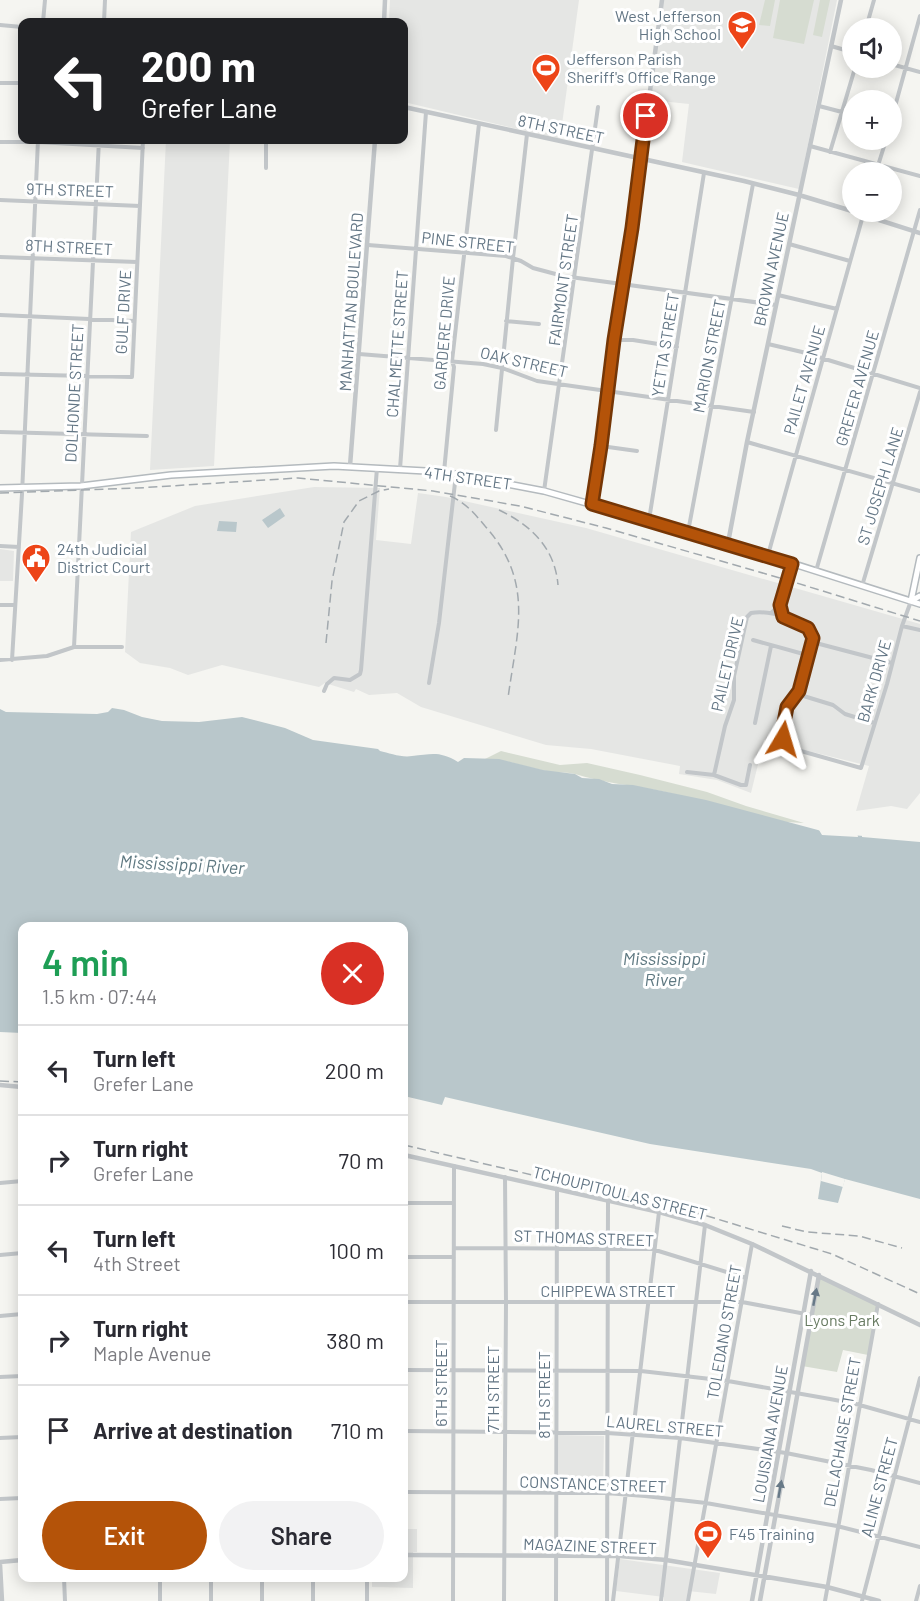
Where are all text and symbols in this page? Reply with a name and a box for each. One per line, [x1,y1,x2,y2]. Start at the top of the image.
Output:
place label: West Jefferson High School [615,6,721,43]
school or university icon: West Jefferson High School [726,9,758,51]
map controls [842,18,902,222]
button: sound [842,18,902,78]
text: 200 m [141,40,256,90]
icon: left [42,42,120,120]
place label: Jefferson Parish Sheriff's Office Range [567,49,716,86]
sports icon: Jefferson Parish Sheriff's Office Range [530,52,562,94]
pin [620,90,671,141]
button: + [842,90,902,150]
text: Grefer Lane [141,91,277,123]
icon: arrive [629,99,662,132]
street label: 8TH STREET [516,110,606,147]
button: − [842,162,902,222]
street label: 9TH STREET [26,178,114,201]
street label: BROWN AVENUE [749,210,792,328]
street label: MANHATTAN BOULEVARD [335,212,366,392]
street label: FAIRMONT STREET [544,213,581,347]
street label: PINE STREET [421,227,516,256]
street label: 8TH STREET [25,235,113,258]
street label: GULF DRIVE [111,269,134,355]
street label: CHALMETTE STREET [382,270,411,418]
street label: GARDERE DRIVE [429,275,458,391]
street label: YETTA STREET [647,292,682,398]
street label: MARION STREET [688,297,729,414]
street label: DOLHONDE STREET [60,323,87,463]
street label: PAILET AVENUE [779,323,828,437]
street label: GREFER AVENUE [831,328,882,448]
street label: OAK STREET [479,342,570,381]
street label: ST JOSEPH LANE [853,425,906,547]
street label: 4TH STREET [423,462,513,493]
place label: 24th Judicial District Court [57,539,151,576]
public building icon: 24th Judicial District Court [20,542,52,584]
street label: PAILET DRIVE [706,615,747,713]
street label: BARK DRIVE [853,637,894,724]
position arrow [751,707,815,771]
water label: Mississippi River [119,850,246,878]
text: 4 min [42,940,129,983]
button: close [321,942,384,1005]
water label: Mississippi River [623,947,706,990]
text: 1.5 km · 07:44 [42,984,157,1008]
text: Turn left [93,1045,176,1071]
icon: left [42,1054,75,1087]
text: 200 m [325,1057,384,1083]
text: Grefer Lane [93,1071,194,1095]
text: Turn right [93,1135,188,1161]
icon: right [42,1144,75,1177]
text: 70 m [339,1147,384,1173]
text: Grefer Lane [93,1161,194,1185]
street label: TCHOUPITOULAS STREET [531,1162,709,1223]
text: Turn left [93,1225,176,1251]
street label: ST THOMAS STREET [514,1226,654,1249]
icon: left [42,1234,75,1267]
text: 100 m [329,1237,384,1263]
text: 4th Street [93,1251,181,1275]
street label: TOLEDANO STREET [702,1263,745,1401]
street label: CHIPPEWA STREET [540,1281,676,1300]
one-way arrow [811,1287,820,1306]
park label: Lyons Park [804,1310,880,1329]
text: Turn right [93,1315,188,1341]
icon: right [42,1324,75,1357]
text: 380 m [326,1327,384,1353]
street label: 6TH STREET [431,1339,450,1427]
text: Maple Avenue [93,1341,211,1365]
street label: 7TH STREET [483,1346,502,1432]
street label: 8TH STREET [534,1351,553,1439]
street label: DELACHAISE STREET [819,1356,864,1508]
street label: LOUISIANA AVENUE [748,1364,791,1504]
street label: LAUREL STREET [606,1411,725,1440]
icon: arrive [42,1414,75,1447]
text: Arrive at destination [93,1417,292,1443]
text: 710 m [331,1417,384,1443]
street label: ALINE STREET [856,1435,901,1539]
street label: CONSTANCE STREET [519,1471,667,1496]
one-way arrow [775,1479,784,1498]
button: Exit [42,1501,207,1570]
button: Share [219,1501,384,1570]
sports icon: F45 Training [692,1518,724,1560]
place label: F45 Training [729,1524,815,1543]
street label: MAGAZINE STREET [523,1534,657,1557]

